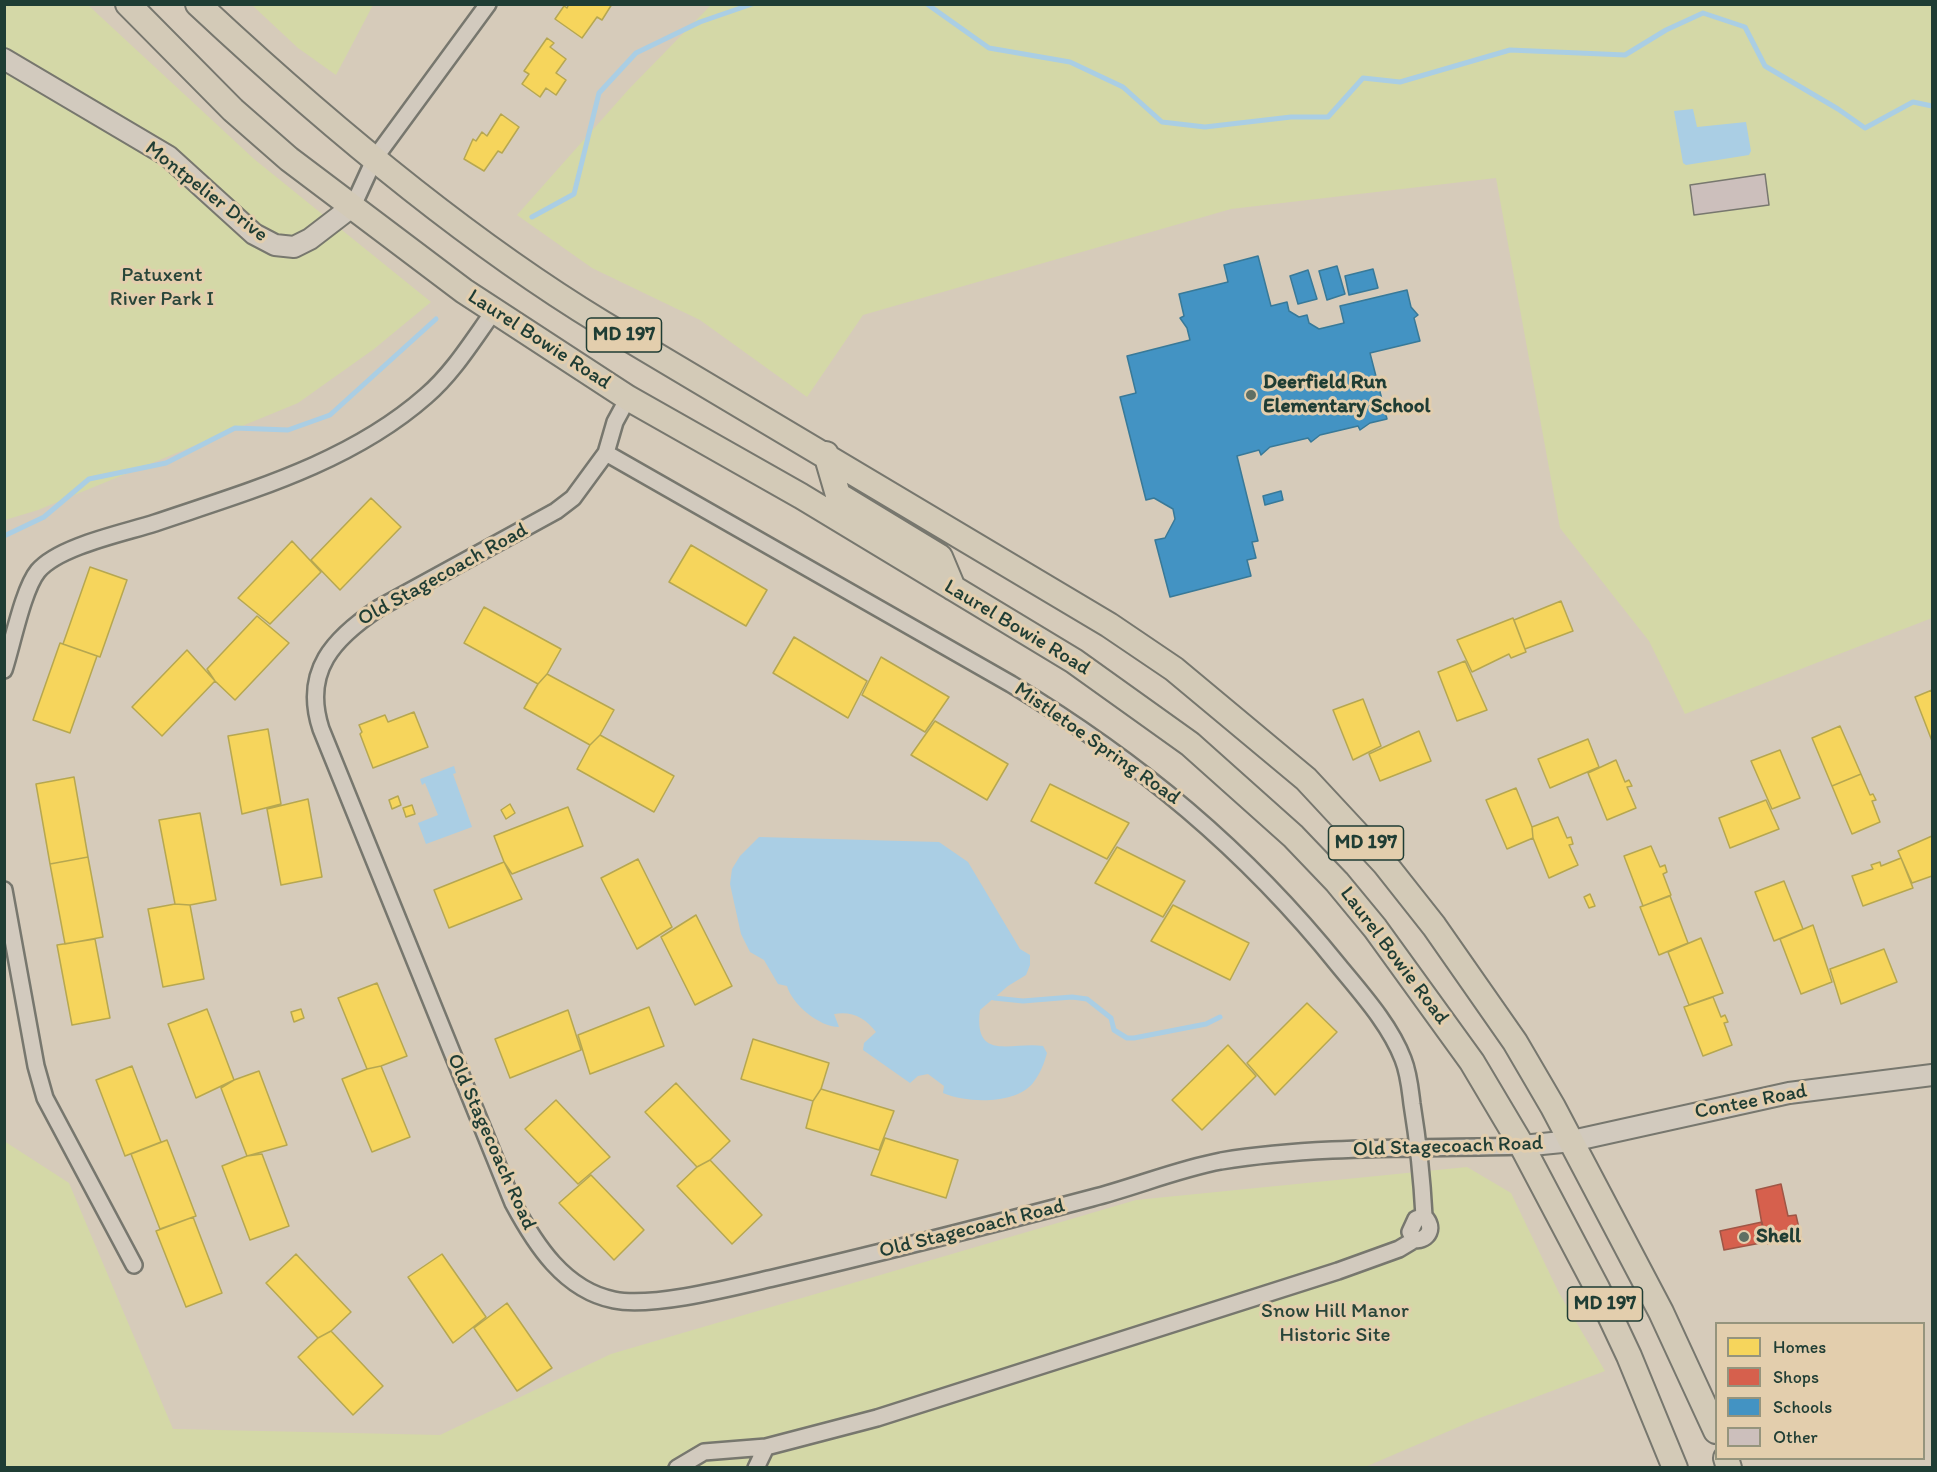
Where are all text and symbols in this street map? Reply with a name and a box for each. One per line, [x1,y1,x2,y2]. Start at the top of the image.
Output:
street label: Montpelier Drive [139,136,273,248]
park label: Patuxent River Park I [110,263,214,313]
street label: Laurel Bowie Road [462,284,616,396]
road number: MD 197 [586,318,662,352]
place label: Deerfield Run Elementary School [1263,370,1430,420]
marker: Deerfield Run Elementary School [1244,388,1258,402]
street label: Old Stagecoach Road [354,518,532,632]
street label: Laurel Bowie Road [939,574,1095,682]
street label: Mistletoe Spring Road [1009,677,1185,811]
road number: MD 197 [1328,826,1404,860]
street label: Laurel Bowie Road [1334,882,1454,1030]
street label: Old Stagecoach Road [441,1050,541,1234]
street label: Contee Road [1693,1079,1809,1125]
street label: Old Stagecoach Road [1352,1131,1544,1163]
street label: Old Stagecoach Road [877,1194,1067,1264]
place label: Shell [1756,1224,1801,1250]
marker: Shell [1737,1230,1751,1244]
road number: MD 197 [1568,1287,1642,1321]
park label: Snow Hill Manor Historic Site [1261,1299,1409,1349]
legend [1715,1322,1925,1460]
text: Homes [1773,1336,1826,1358]
text: Shops [1773,1366,1819,1388]
text: Schools [1773,1396,1832,1418]
text: Other [1773,1426,1818,1448]

